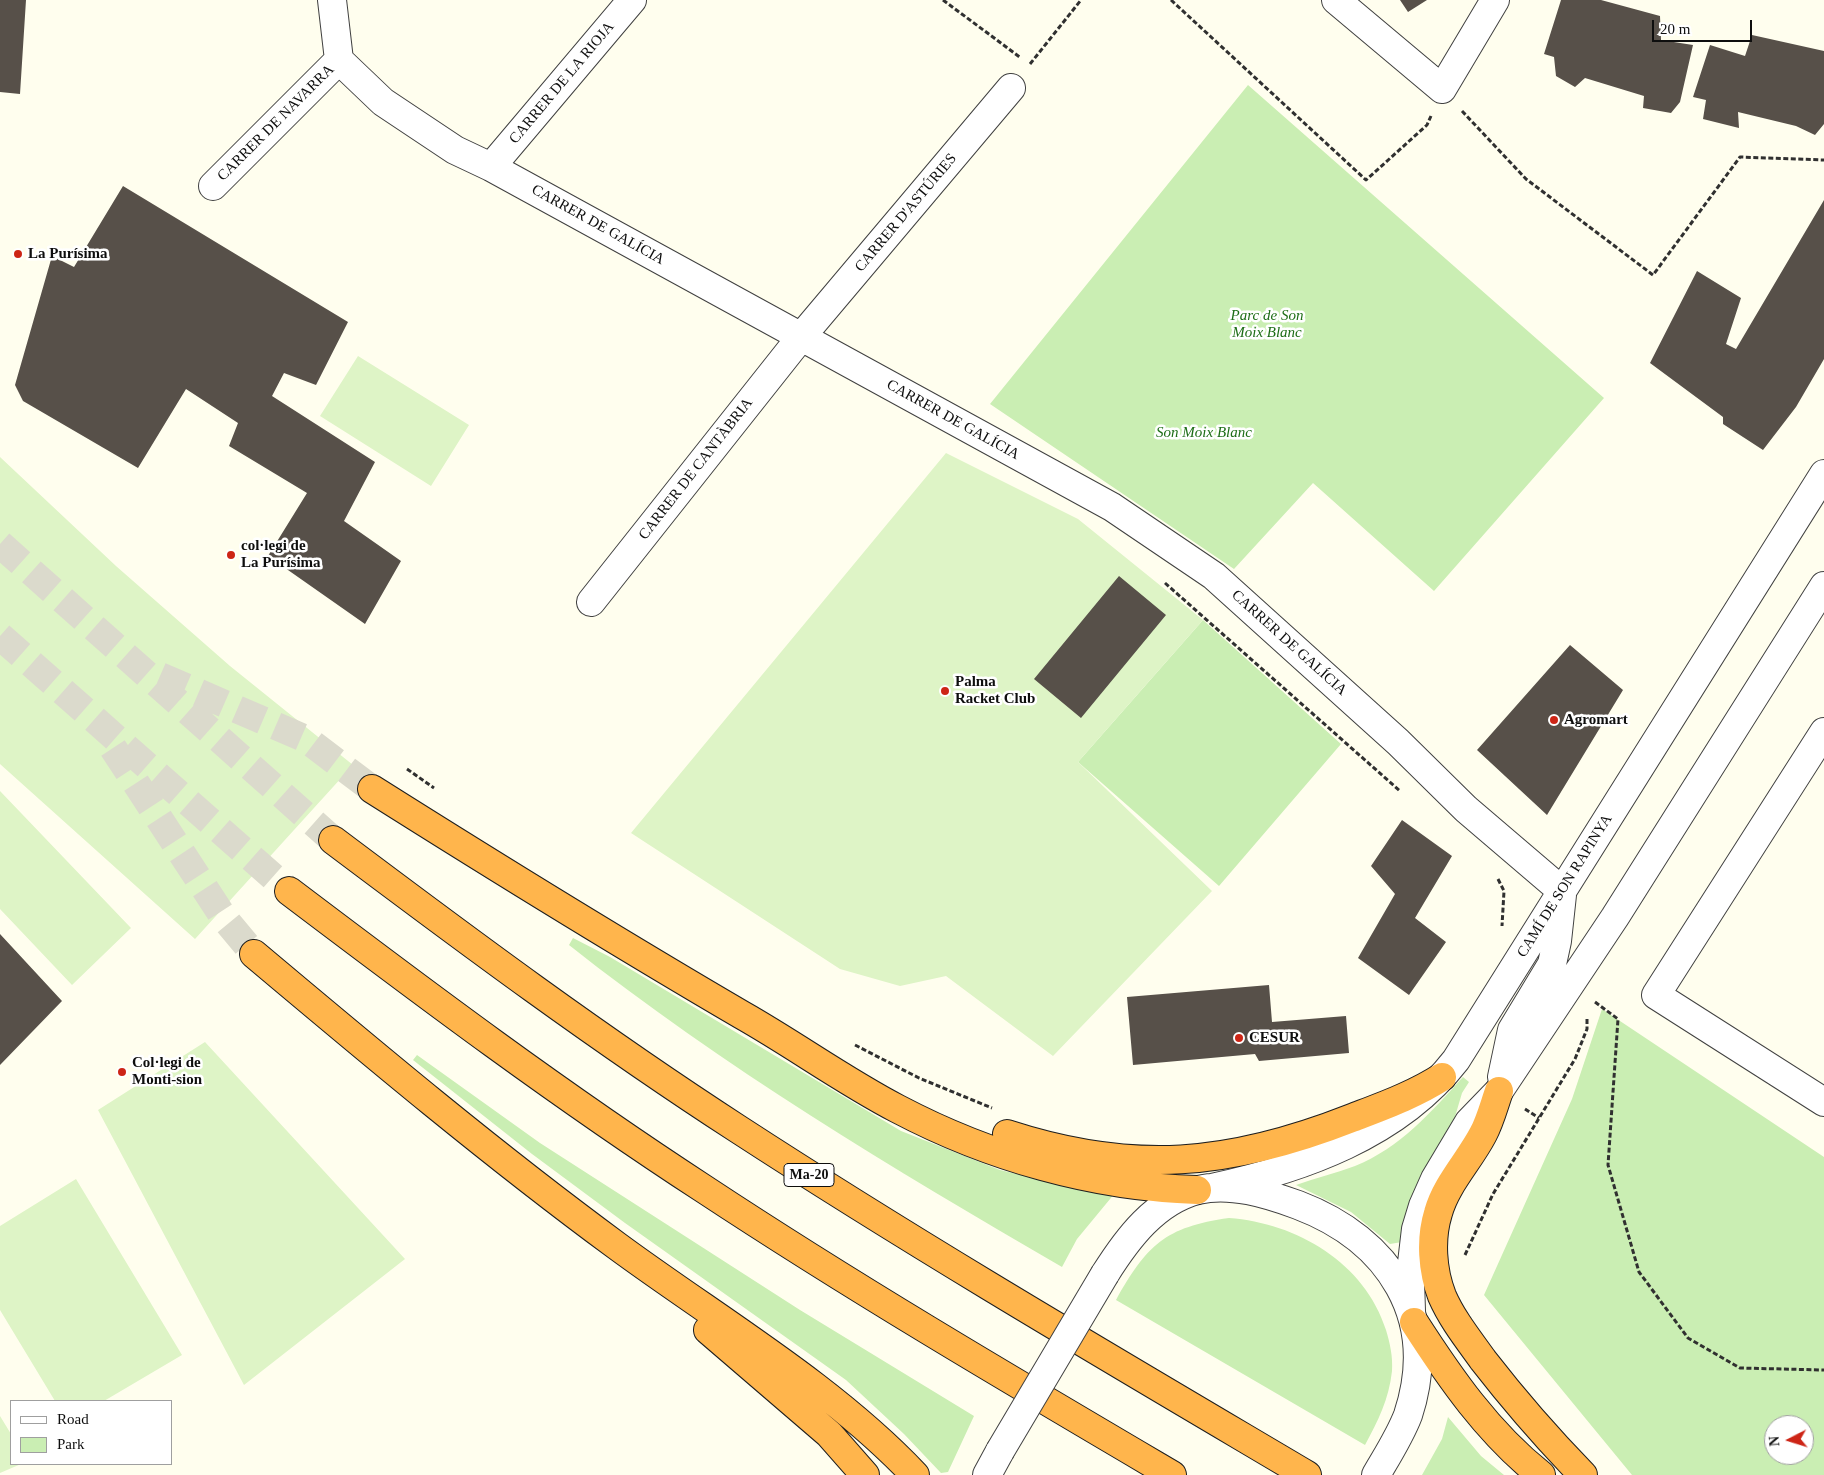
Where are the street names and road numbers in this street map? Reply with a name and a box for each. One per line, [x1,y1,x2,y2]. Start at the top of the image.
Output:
street label: CARRER DE LA RIOJA [506,18,618,148]
street label: CARRER DE NAVARRA [214,61,338,185]
street label: CARRER D'ASTÚRIES [851,150,961,276]
street label: CARRER DE GALÍCIA [528,181,668,269]
street label: CARRER DE GALÍCIA [883,376,1023,464]
street label: CARRER DE CANTÀBRIA [635,395,757,543]
street label: CARRER DE GALÍCIA [1228,586,1350,700]
street label: CAMÍ DE SON RAPINYA [1514,811,1616,961]
road number: Ma-20 [784,1164,834,1186]

